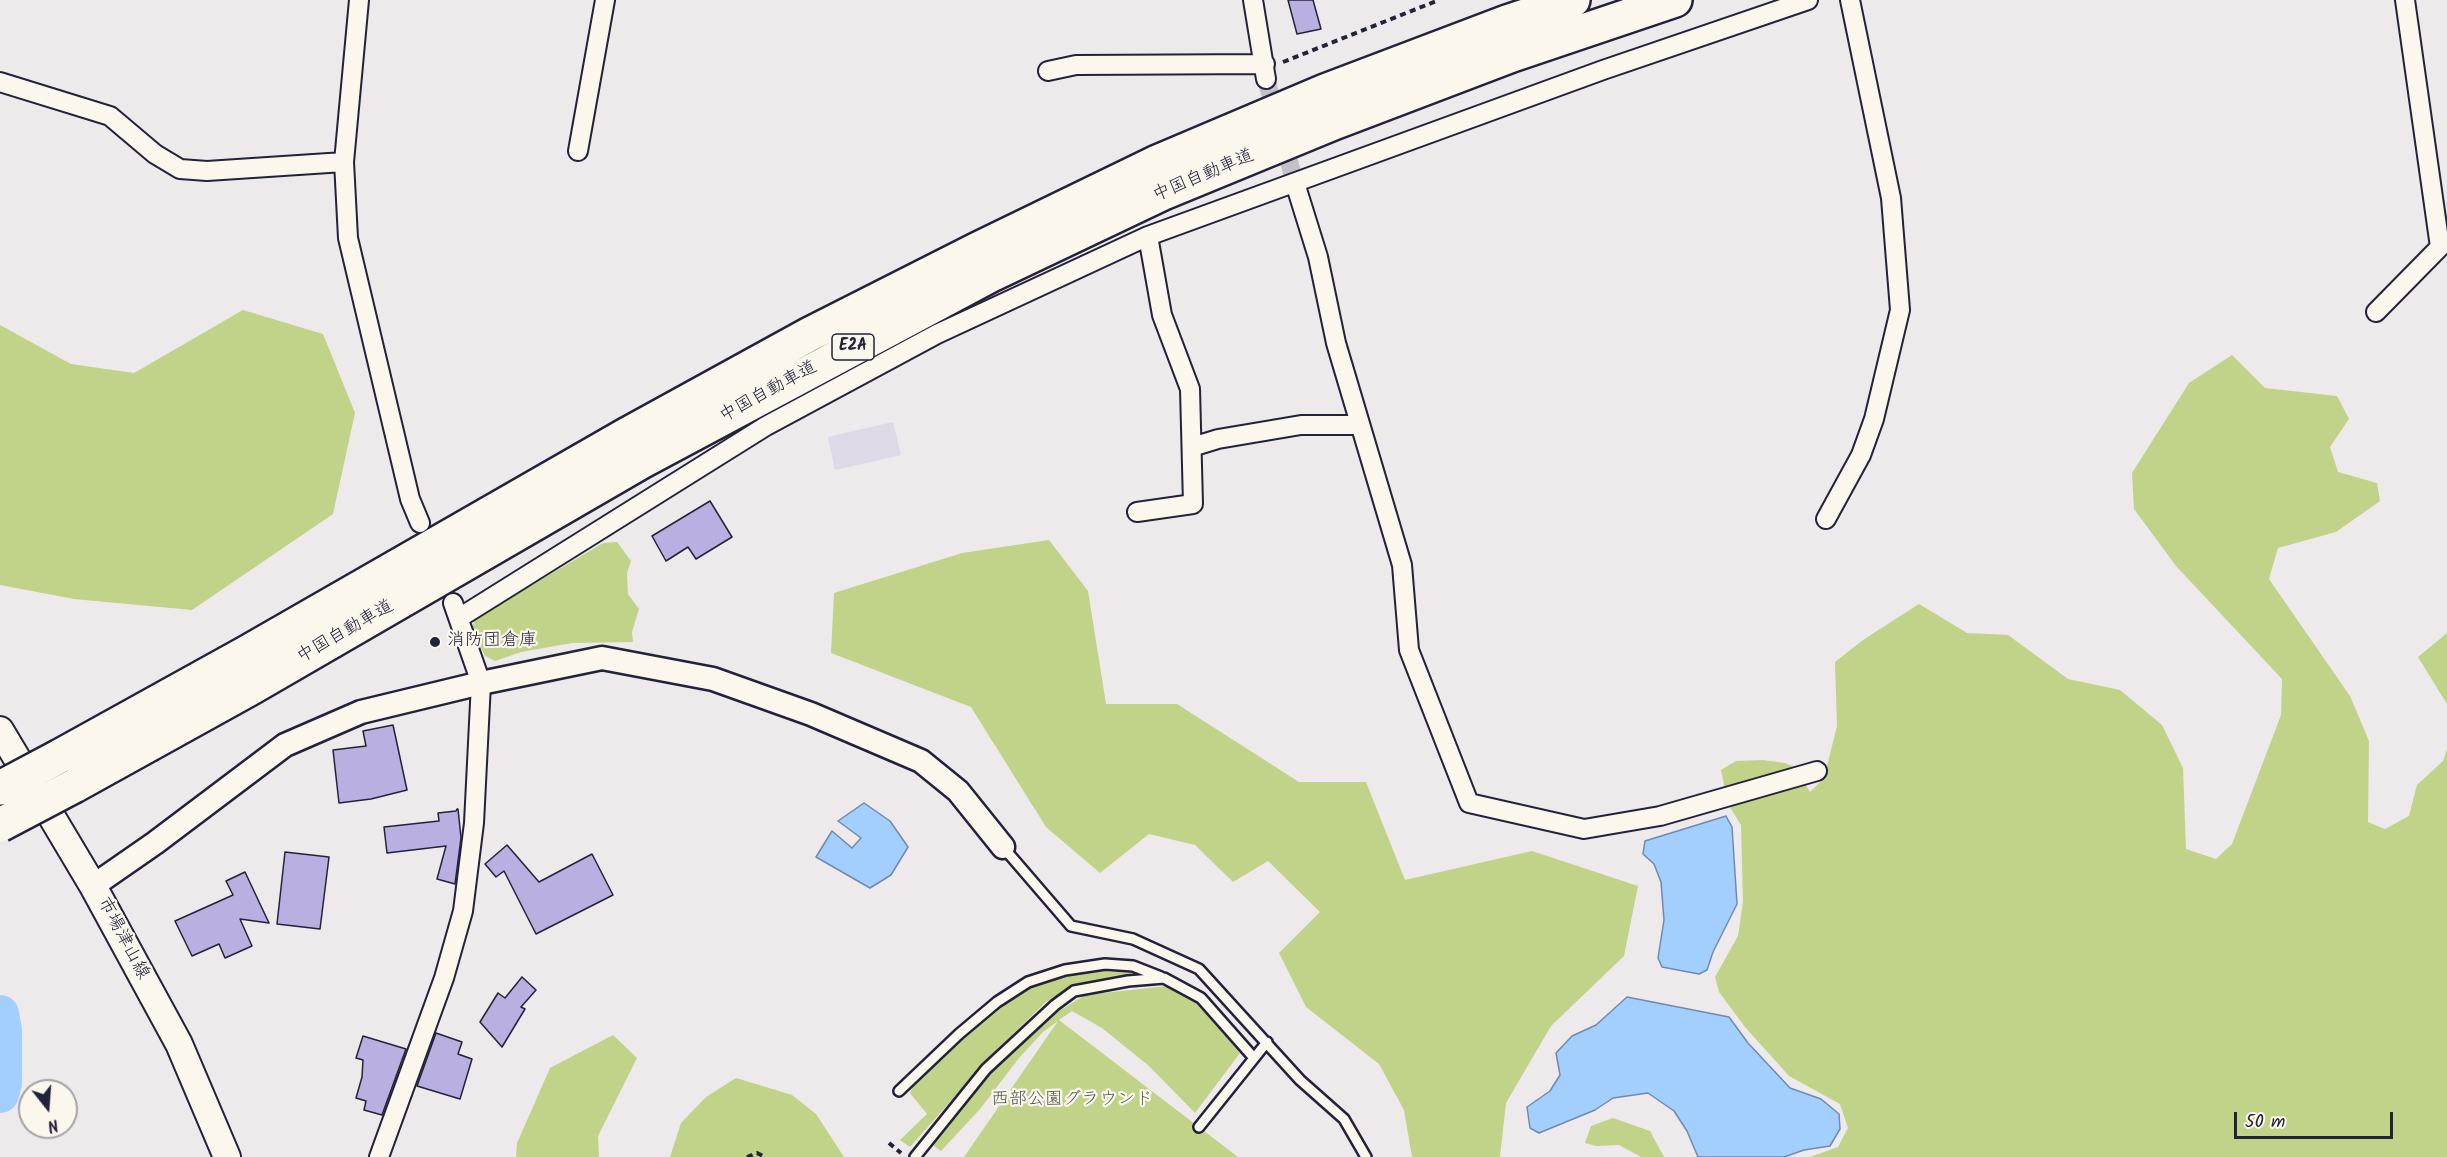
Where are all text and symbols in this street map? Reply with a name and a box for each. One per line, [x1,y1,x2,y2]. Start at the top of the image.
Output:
street label: 中国自動車道 [1150,146,1258,208]
road number: E2A [832,334,874,360]
street label: 中国自動車道 [717,357,821,429]
street label: 中国自動車道 [294,597,398,669]
place label: 消防団倉庫 [447,631,537,653]
marker: 消防団倉庫 [428,635,442,649]
street label: 市場津山線 [91,894,153,984]
north arrow [18,1079,78,1139]
park label: 西部公園グラウンド [991,1090,1153,1112]
scale bar [2237,1100,2396,1138]
text: 50 m [2245,1108,2285,1137]
text: N [44,1111,61,1138]

